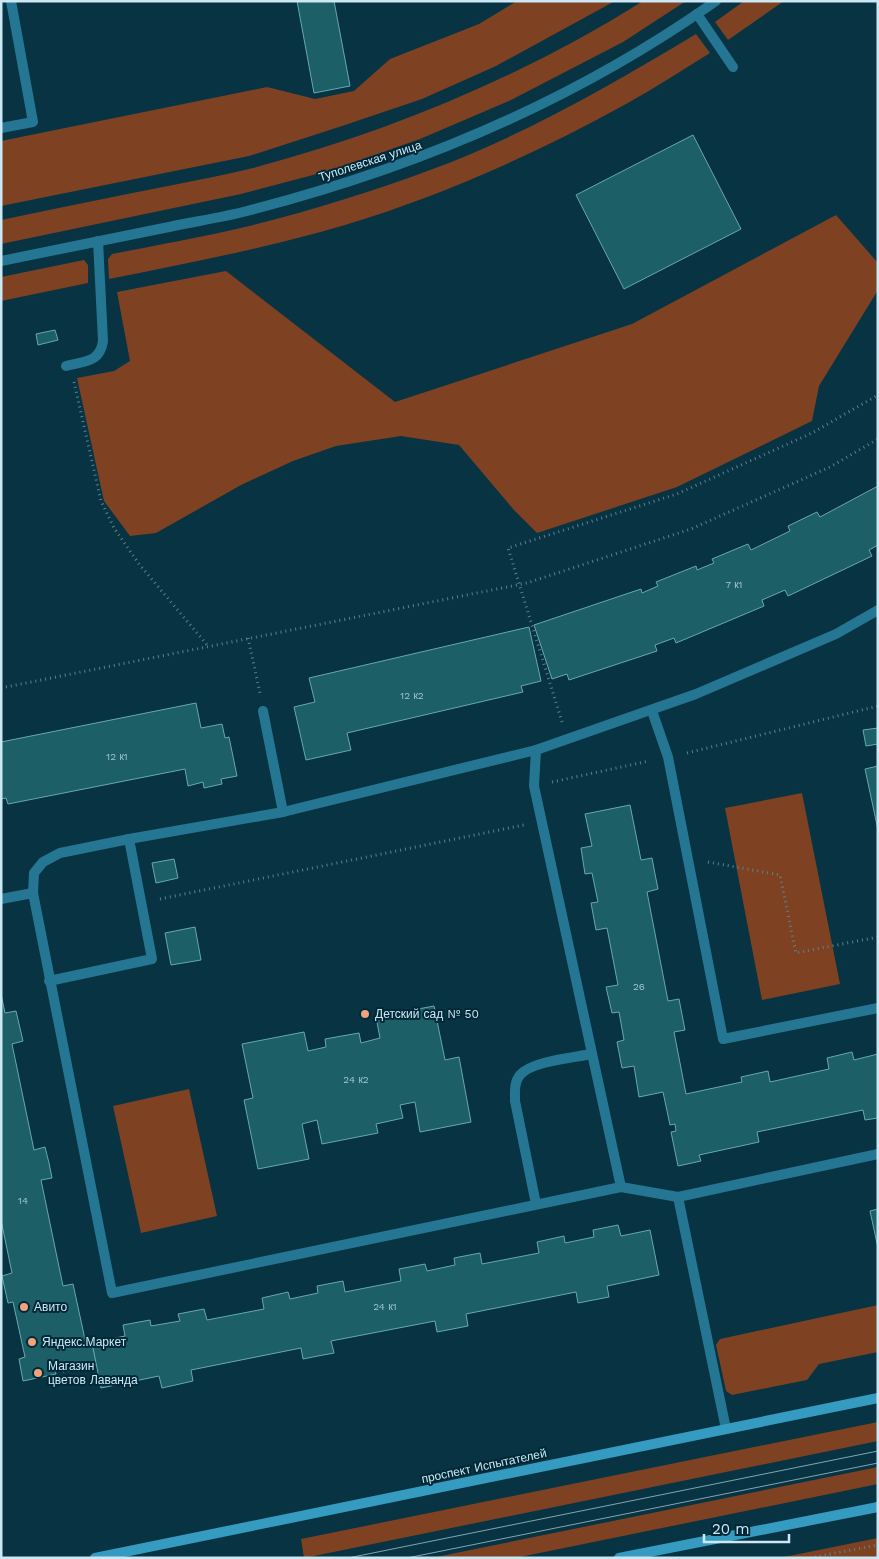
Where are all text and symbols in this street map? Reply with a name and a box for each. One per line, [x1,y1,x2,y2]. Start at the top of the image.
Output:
street label: Туполевская улица [317,138,423,184]
house number: 7 к1 [726,579,743,590]
house number: 12 к2 [400,690,424,701]
house number: 12 к1 [106,751,128,762]
house number: 26 [633,981,645,992]
place label: Детский сад № 50 [375,1007,479,1021]
marker: Детский сад № 50 [359,1008,371,1020]
house number: 24 к2 [343,1074,369,1085]
house number: 14 [18,1195,28,1206]
place label: Авито [34,1300,67,1314]
marker: Авито [18,1301,30,1313]
house number: 24 к1 [373,1301,397,1312]
place label: Яндекс.Маркет [42,1335,127,1349]
marker: Яндекс.Маркет [26,1336,38,1348]
place label: Магазин цветов Лаванда [48,1359,138,1387]
marker: Магазин цветов Лаванда [32,1367,44,1379]
street label: проспект Испытателей [420,1446,548,1486]
scale bar [704,1512,789,1544]
text: 20 m [712,1520,750,1538]

